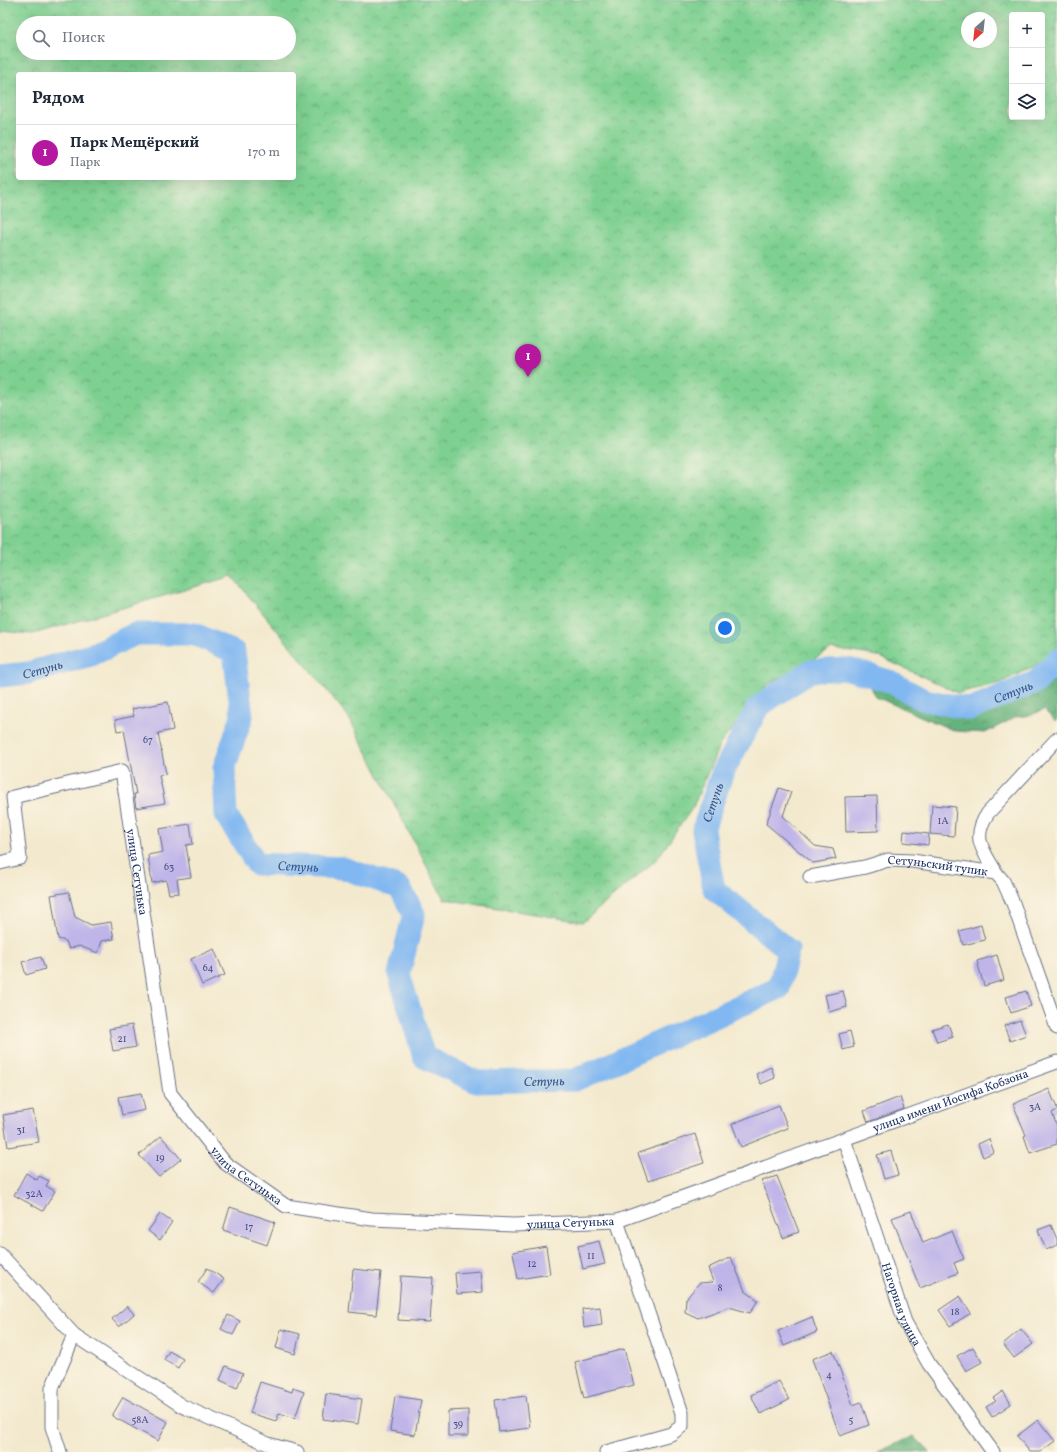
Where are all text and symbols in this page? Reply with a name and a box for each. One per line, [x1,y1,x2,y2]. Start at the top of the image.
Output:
north arrow [961,12,997,48]
map controls [1009,12,1045,120]
button: + [1009,12,1045,48]
search box [16,16,296,60]
icon: search [30,27,52,49]
text: Поиск [62,28,105,49]
button: − [1009,48,1045,84]
button: layers [1009,84,1045,120]
text: Рядом [32,87,85,110]
text: Парк Мещёрский [70,133,199,154]
text: 1 [42,144,48,162]
text: 170 m [247,144,280,162]
text: Парк [70,154,100,172]
pin: 1 [515,344,541,377]
your location [715,618,735,638]
water label: Сетунь [22,656,66,685]
water label: Сетунь [991,677,1037,709]
house number: 67 [143,733,153,747]
water label: Сетунь [699,780,730,825]
house number: 1А [938,814,948,828]
street label: улица Сетунька [122,828,150,916]
street label: Сетуньский тупик [887,853,989,881]
water label: Сетунь [277,858,320,878]
house number: 63 [164,860,174,874]
house number: 64 [203,961,213,975]
house number: 21 [117,1032,127,1046]
street label: улица имени Иосифа Кобзона [871,1066,1031,1137]
water label: Сетунь [523,1073,565,1092]
house number: 3А [1029,1100,1041,1114]
house number: 31 [16,1123,26,1137]
street label: улица Сетунька [206,1143,285,1210]
house number: 19 [155,1151,165,1165]
house number: 32А [25,1187,43,1201]
street label: улица Сетунька [527,1214,615,1233]
house number: 17 [245,1220,254,1234]
house number: 11 [587,1249,595,1263]
house number: 12 [527,1257,537,1271]
street label: Нагорная улица [877,1261,924,1349]
house number: 8 [717,1281,723,1295]
house number: 18 [951,1305,959,1319]
house number: 4 [826,1368,832,1382]
house number: 58А [132,1413,148,1427]
house number: 5 [849,1413,854,1427]
house number: 39 [453,1417,463,1431]

